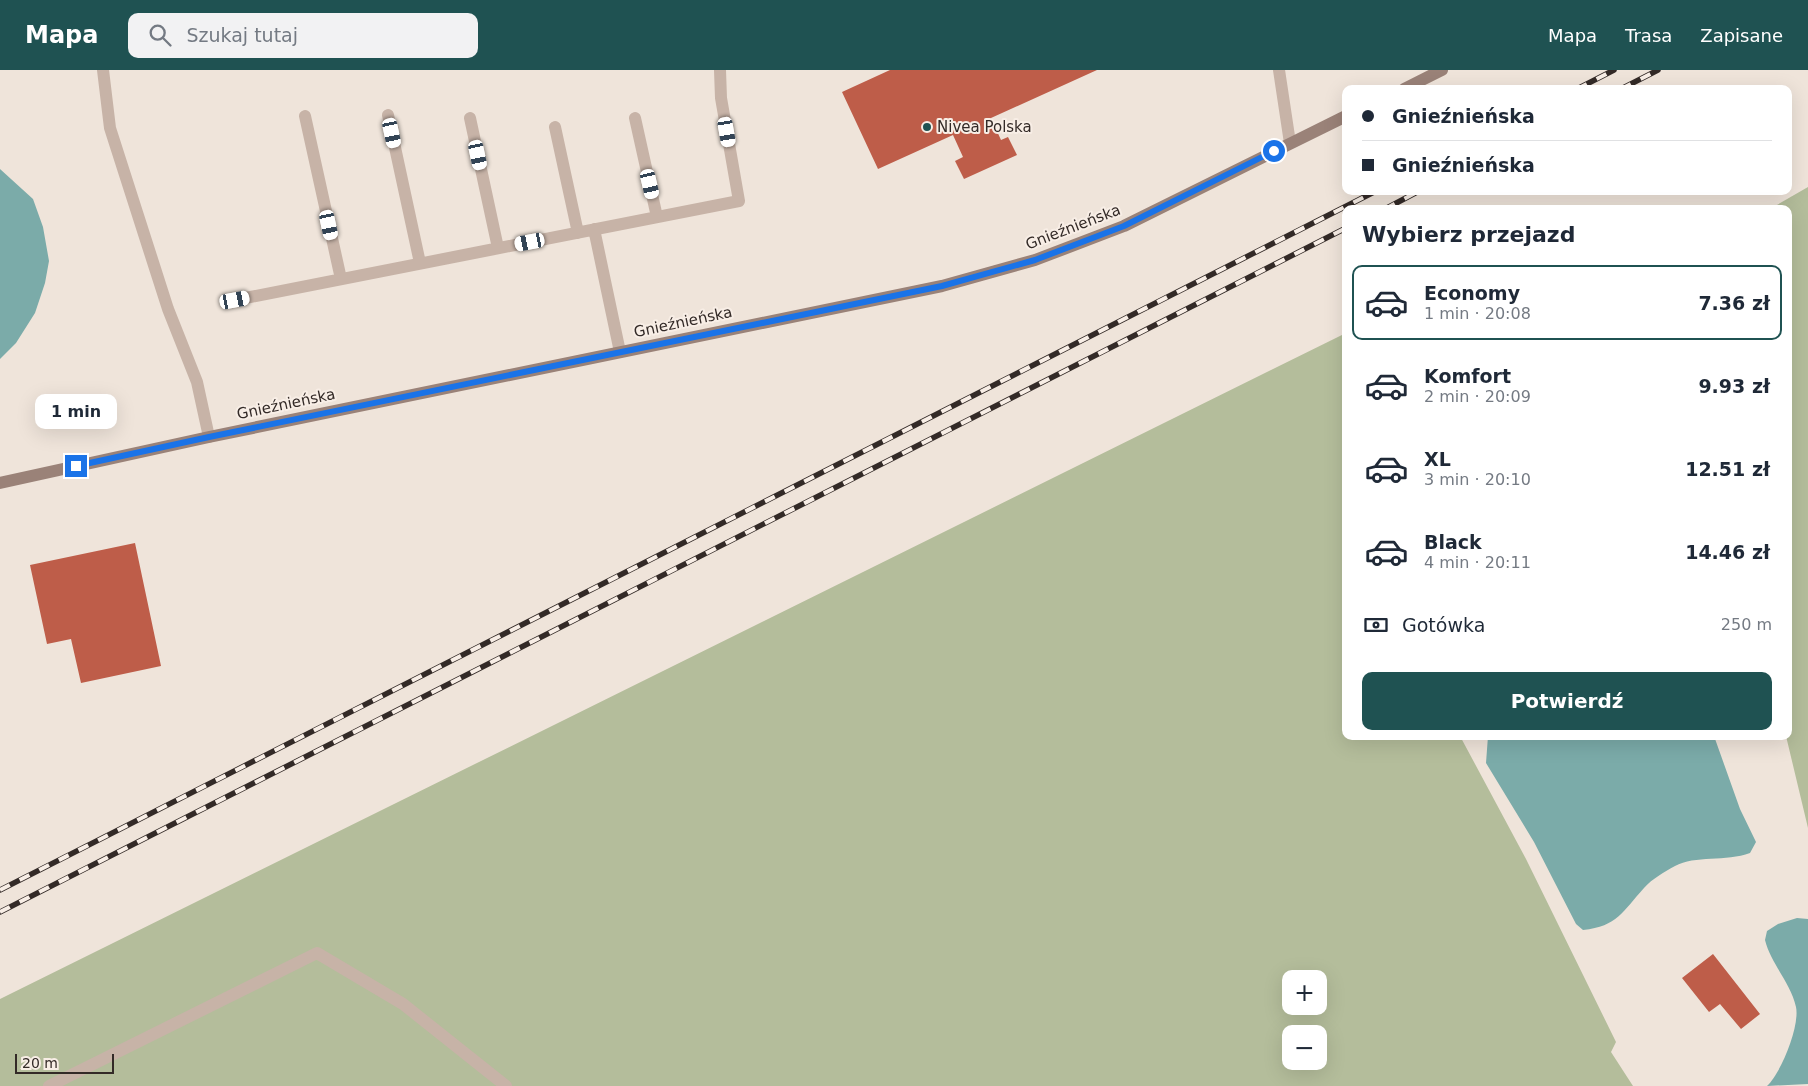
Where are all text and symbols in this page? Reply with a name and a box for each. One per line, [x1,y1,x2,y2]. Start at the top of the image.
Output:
search box [128,13,478,58]
text: Mapa [25,21,98,49]
icon: search [146,21,174,49]
text: Szukaj tutaj [186,24,298,46]
text: Mapa [1548,25,1597,46]
text: Trasa [1625,25,1672,46]
text: Zapisane [1700,25,1783,46]
text: Gnieźnieńska [1392,105,1535,127]
car [717,116,736,148]
car [381,117,402,149]
place label: Nivea Polska [937,118,1032,136]
marker: Nivea Polska [921,121,933,133]
car [467,139,488,171]
route start [1263,140,1285,162]
text: Gnieźnieńska [1392,154,1535,176]
car [639,168,660,200]
street label: Gnieźnieńska [1023,201,1123,253]
car [318,209,339,241]
text: Wybierz przejazd [1362,222,1575,247]
car [513,232,546,252]
icon: car [1364,280,1409,325]
text: Economy [1424,282,1520,304]
car [218,290,251,310]
text: 7.36 zł [1698,292,1770,314]
street label: Gnieźnieńska [632,303,734,341]
text: 1 min · 20:08 [1424,304,1531,323]
icon: car [1364,363,1409,408]
text: Komfort [1424,365,1511,387]
text: 9.93 zł [1698,375,1770,397]
street label: Gnieźnieńska [235,385,337,423]
text: 2 min · 20:09 [1424,387,1531,406]
callout: 1 min [35,394,117,428]
text: 1 min [51,402,101,421]
icon: car [1364,446,1409,491]
text: XL [1424,448,1451,470]
route end [65,455,87,477]
text: 12.51 zł [1685,458,1770,480]
text: 3 min · 20:10 [1424,470,1531,489]
icon: car [1364,529,1409,574]
text: Black [1424,531,1482,553]
text: 14.46 zł [1685,541,1770,563]
text: 4 min · 20:11 [1424,553,1531,572]
icon: cash [1362,611,1390,639]
text: Gotówka [1402,614,1485,636]
text: 250 m [1721,615,1772,634]
button: Potwierdź [1362,672,1772,730]
map controls [1282,970,1327,1070]
button: + [1282,970,1327,1015]
button: − [1282,1025,1327,1070]
scale bar [15,1051,114,1074]
text: 20 m [22,1055,58,1071]

